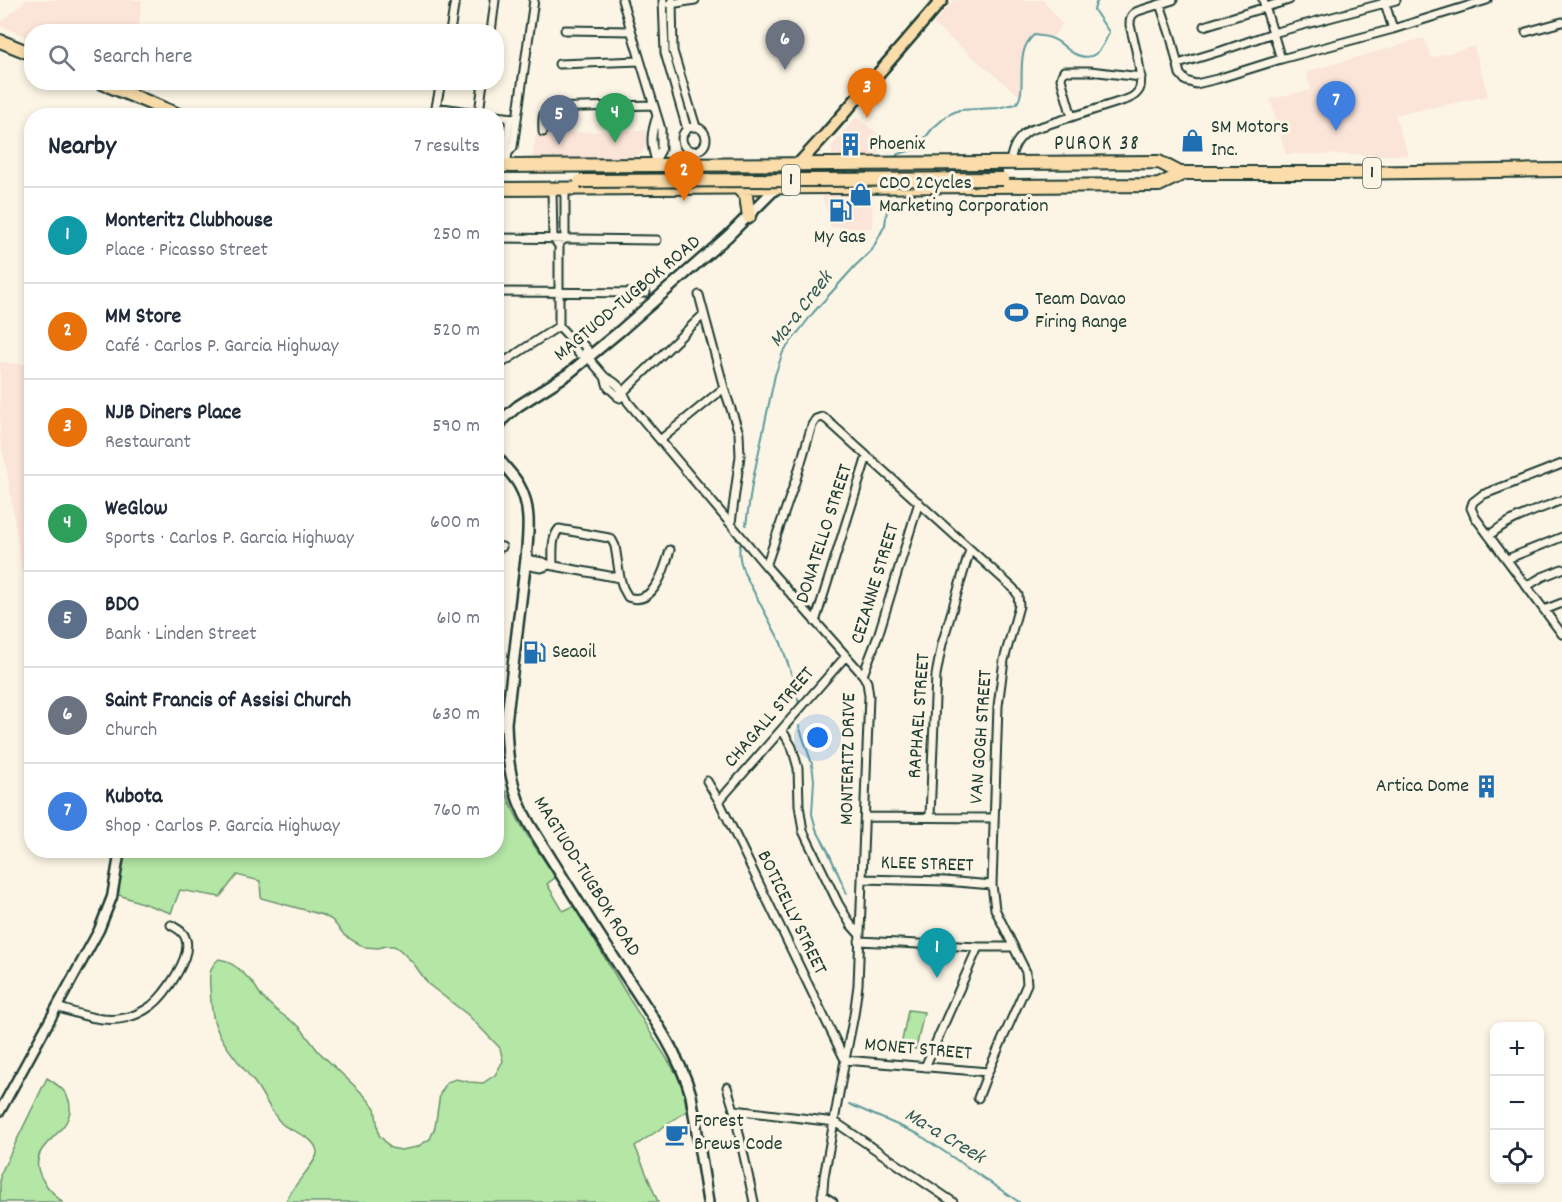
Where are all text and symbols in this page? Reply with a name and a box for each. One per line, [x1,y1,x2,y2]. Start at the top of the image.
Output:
pin: 6 [766,20,804,70]
search box [24,24,504,90]
icon: search [45,41,78,74]
text: Search here [93,42,192,73]
pin: 3 [848,68,886,118]
pin: 7 [1316,82,1356,131]
pin: 4 [596,94,634,143]
pin: 5 [540,96,578,145]
place label: SM Motors Inc. [1211,114,1289,165]
shop icon: SM Motors Inc. [1180,127,1206,153]
text: Nearby [48,129,116,166]
district label: PUROK 38 [1054,130,1140,160]
place label: Phoenix [869,131,926,159]
building icon: Phoenix [838,132,864,158]
text: 7 results [414,133,480,161]
pin: 2 [664,152,704,201]
road number: 1 [1363,158,1381,188]
road number: 1 [782,165,800,195]
place label: CDO 2Cycles Marketing Corporation [879,170,1048,221]
shop icon: CDO 2Cycles Marketing Corporation [848,182,874,208]
fuel station icon: My Gas [827,197,853,223]
text: Monteritz Clubhouse [105,206,273,237]
text: 1 [65,221,70,249]
text: 250 m [433,221,480,249]
place label: My Gas [814,224,866,252]
street label: MAGTUOD-TUGBOK ROAD [549,229,707,369]
text: Place · Picasso Street [105,237,268,265]
water label: Ma-a Creek [763,264,843,354]
place label: Team Davao Firing Range [1035,286,1127,337]
sports icon: Team Davao Firing Range [1004,299,1030,325]
text: MM Store [105,302,181,333]
text: 2 [63,317,72,345]
text: 520 m [433,317,480,345]
text: Café · Carlos P. Garcia Highway [105,333,339,361]
text: NJB Diners Place [105,398,241,429]
text: 3 [63,413,72,441]
text: 590 m [432,413,480,441]
text: Restaurant [105,429,191,457]
street label: DONATELLO STREET [789,461,861,607]
text: WeGlow [105,494,168,525]
text: 4 [63,509,72,537]
text: 600 m [430,509,480,537]
street label: CEZANNE STREET [844,520,908,648]
text: Sports · Carlos P. Garcia Highway [105,525,354,553]
text: BDO [105,590,139,621]
text: 5 [63,605,72,633]
text: 610 m [437,605,480,633]
text: Bank · Linden Street [105,621,257,649]
place label: Seaoil [552,639,597,667]
fuel station icon: Seaoil [521,640,547,666]
street label: RAPHAEL STREET [902,652,938,780]
street label: CHAGALL STREET [718,661,822,775]
street label: VAN GOGH STREET [963,669,1001,805]
text: Saint Francis of Assisi Church [105,686,351,717]
street label: MONTERITZ DRIVE [834,693,864,825]
text: 6 [63,701,72,729]
text: 630 m [432,701,480,729]
text: Church [105,717,157,745]
your location [803,723,832,752]
place label: Artica Dome [1376,773,1469,801]
building icon: Artica Dome [1474,774,1500,800]
text: Kubota [105,782,162,813]
street label: MAGTUOD-TUGBOK ROAD [525,792,647,962]
text: 7 [64,797,71,825]
text: 760 m [433,797,480,825]
text: Shop · Carlos P. Garcia Highway [105,813,340,841]
street label: BOTICELLY STREET [749,846,833,980]
street label: KLEE STREET [880,849,974,881]
pin: 1 [918,928,956,978]
map controls [1490,1022,1544,1184]
button: + [1490,1022,1544,1076]
street label: MONET STREET [863,1031,973,1069]
button: − [1490,1076,1544,1130]
water label: Ma-a Creek [898,1101,992,1174]
place label: Forest Brews Code [694,1108,783,1159]
cafe icon: Forest Brews Code [663,1121,689,1147]
button: locate [1490,1130,1544,1184]

